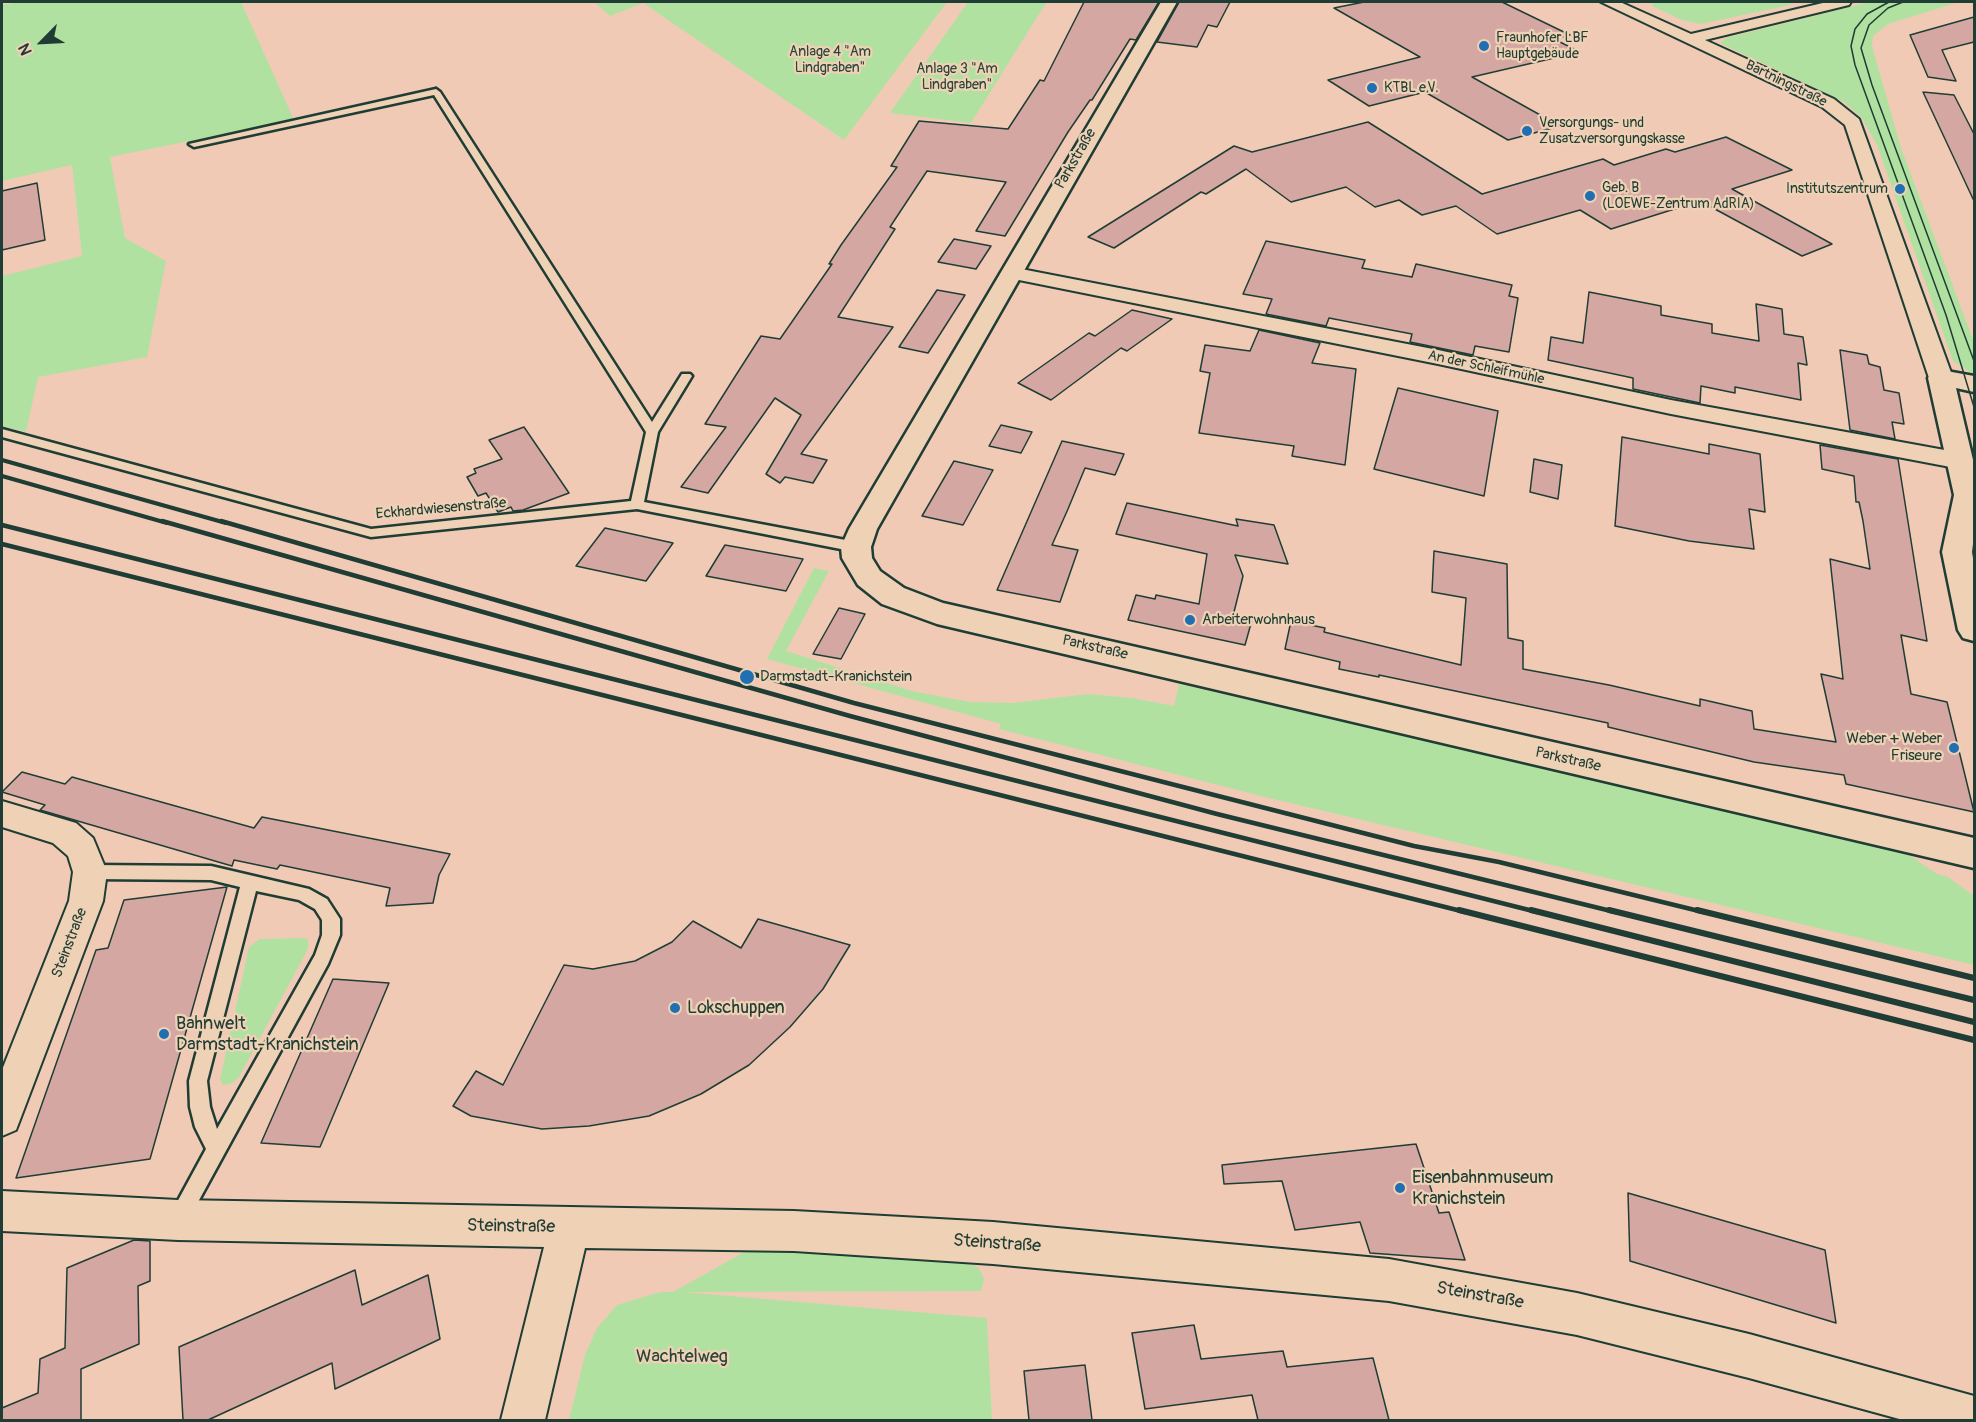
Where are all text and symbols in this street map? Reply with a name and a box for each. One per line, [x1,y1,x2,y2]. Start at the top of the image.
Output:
north arrow [12,12,72,72]
place label: Fraunhofer LBF Hauptgebäude [1496,30,1589,62]
marker: Fraunhofer LBF Hauptgebäude [1477,39,1491,53]
text: N [14,40,37,58]
park label: Anlage 4 "Am Lindgraben" [789,44,871,76]
street label: Bartningstraße [1743,57,1829,111]
park label: Anlage 3 "Am Lindgraben" [916,61,998,94]
place label: KTBL e.V. [1384,80,1439,96]
marker: KTBL e.V. [1365,81,1379,95]
place label: Versorgungs- und Zusatzversorgungskasse [1539,115,1685,148]
marker: Versorgungs- und Zusatzversorgungskasse [1520,124,1534,138]
street label: Parkstraße [1051,126,1101,192]
place label: Geb. B (LOEWE-Zentrum AdRIA) [1602,180,1754,212]
place label: Institutszentrum [1786,181,1888,197]
marker: Institutszentrum [1893,182,1907,196]
marker: Geb. B (LOEWE-Zentrum AdRIA) [1583,189,1597,203]
street label: An der Schleifmühle [1426,347,1546,389]
street label: Eckhardwiesenstraße [375,494,507,524]
place label: Arbeiterwohnhaus [1202,611,1315,629]
marker: Arbeiterwohnhaus [1183,613,1197,627]
street label: Parkstraße [1060,632,1130,664]
marker: Darmstadt-Kranichstein [738,668,756,686]
place label: Darmstadt-Kranichstein [760,668,912,686]
place label: Weber + Weber Friseure [1846,730,1942,765]
marker: Weber + Weber Friseure [1947,741,1961,755]
street label: Parkstraße [1533,744,1603,776]
street label: Steinstraße [48,905,92,981]
place label: Lokschuppen [687,997,785,1019]
marker: Lokschuppen [668,1001,682,1015]
place label: Bahnwelt Darmstadt-Kranichstein [176,1013,359,1056]
marker: Bahnwelt Darmstadt-Kranichstein [157,1027,171,1041]
place label: Eisenbahnmuseum Kranichstein [1412,1167,1554,1210]
marker: Eisenbahnmuseum Kranichstein [1393,1181,1407,1195]
street label: Steinstraße [467,1215,555,1239]
street label: Steinstraße [952,1230,1042,1258]
street label: Steinstraße [1435,1278,1525,1314]
park label: Wachtelweg [636,1346,728,1368]

